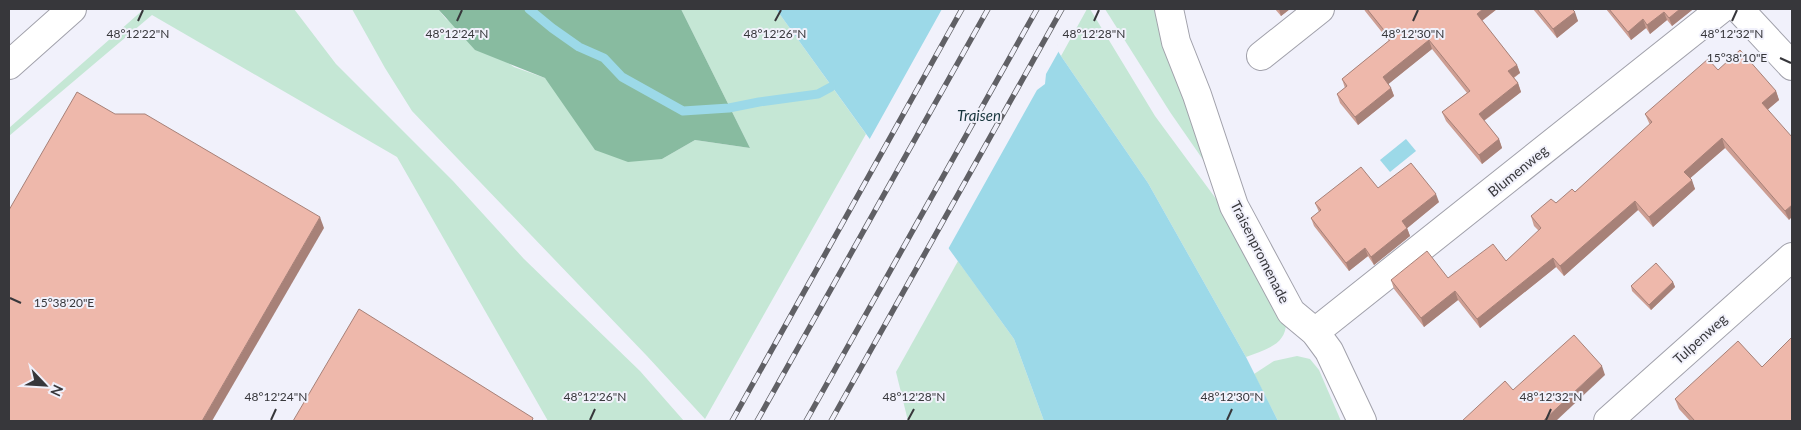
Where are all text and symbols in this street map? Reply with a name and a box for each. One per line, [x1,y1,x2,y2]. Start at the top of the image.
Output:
text: 48°12'22"N [107,26,169,41]
text: 48°12'24"N [426,26,488,41]
text: 48°12'26"N [744,26,806,41]
text: 48°12'28"N [1063,26,1125,41]
text: 48°12'30"N [1382,26,1444,41]
text: 48°12'32"N [1701,26,1763,41]
text: 15°38'10"E [1707,50,1767,65]
water label: Traisen [957,106,1001,124]
street label: Blumenweg [1484,141,1551,200]
street label: Traisenpromenade [1227,198,1294,306]
text: 15°38'20"E [34,295,94,310]
street label: Tulpenweg [1669,310,1730,367]
north arrow [20,360,70,410]
text: N [47,382,67,399]
text: 48°12'24"N [245,389,307,404]
text: 48°12'26"N [564,389,626,404]
text: 48°12'28"N [883,389,945,404]
text: 48°12'30"N [1201,389,1263,404]
text: 48°12'32"N [1520,389,1582,404]

